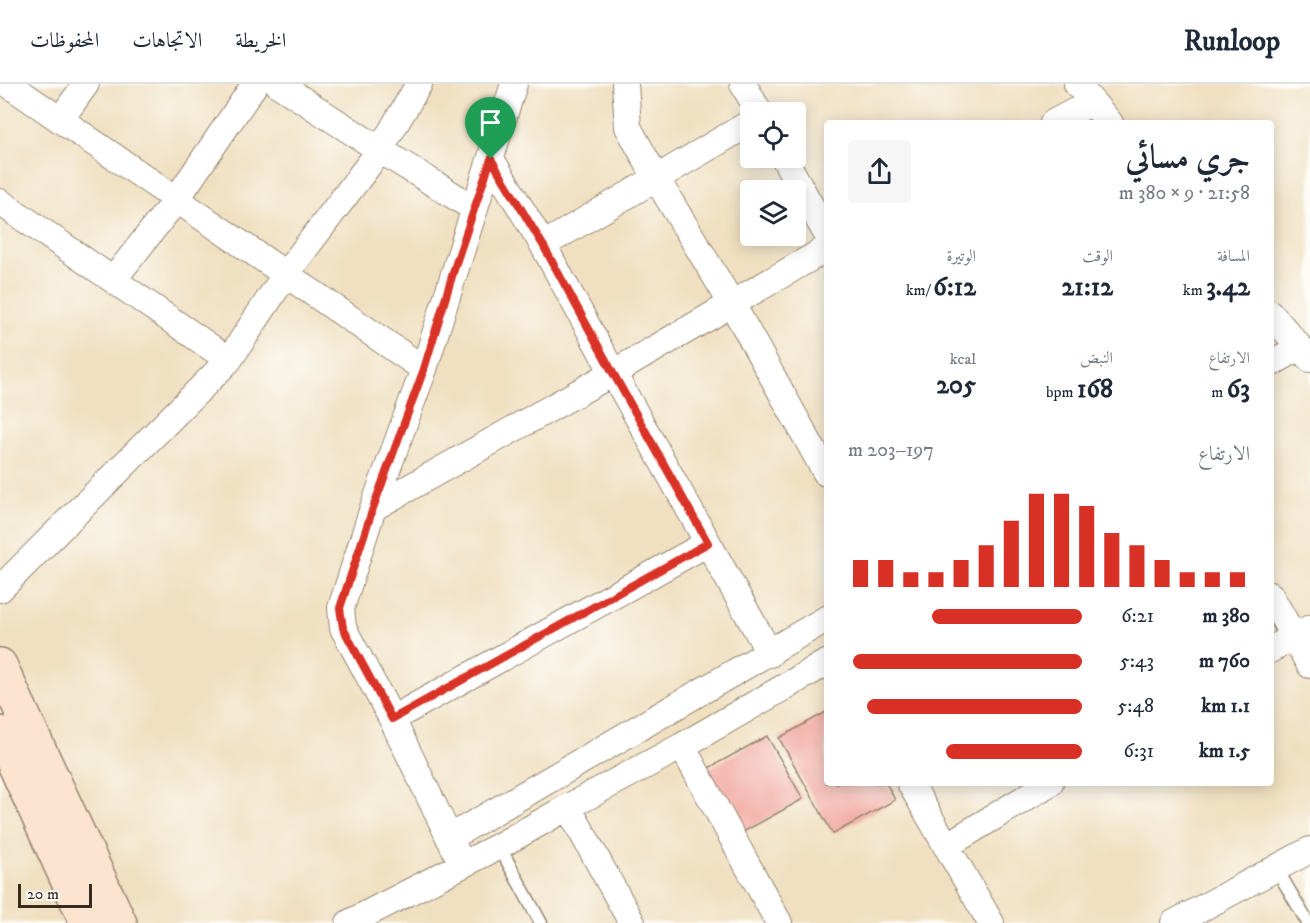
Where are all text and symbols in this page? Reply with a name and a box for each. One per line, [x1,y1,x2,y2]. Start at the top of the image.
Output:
text: Runloop [1184,24,1280,59]
text: المحفوظات [30,28,99,54]
text: الاتجاهات [132,28,202,54]
text: الخريطة [235,28,286,54]
pin [465,97,516,159]
map controls [740,102,806,246]
button: locate [740,102,806,168]
icon: arrive [474,106,507,139]
text: جري مسائي [1125,138,1250,179]
button: share [848,140,911,203]
button: layers [740,180,806,246]
text: 21:58 · 9 × 380 m [1119,181,1250,206]
text: الوتيرة [946,246,976,266]
text: الوقت [1082,246,1113,266]
text: المسافة [1217,246,1250,266]
text: 6:12 [933,271,976,304]
text: 21:12 [1062,271,1113,304]
text: 3.42 [1206,271,1250,304]
text: /km [906,280,933,300]
text: km [1183,280,1206,300]
text: النبض [1080,348,1113,368]
text: الارتفاع [1208,348,1250,368]
text: kcal [950,349,976,369]
text: 205 [936,369,976,402]
text: 168 [1077,373,1113,406]
text: 63 [1227,373,1250,406]
text: bpm [1046,382,1077,402]
text: m [1211,382,1227,402]
text: 197–203 m [848,438,934,463]
text: الارتفاع [1198,442,1250,467]
text: 6:21 [1121,604,1154,629]
text: 380 m [1202,604,1250,629]
text: 5:43 [1120,649,1154,674]
text: 760 m [1199,649,1250,674]
text: 5:48 [1117,694,1154,719]
text: 1.1 km [1201,694,1250,719]
text: 6:31 [1124,739,1154,764]
text: 1.5 km [1199,739,1250,764]
scale bar [18,881,92,908]
text: 20 m [27,884,59,904]

